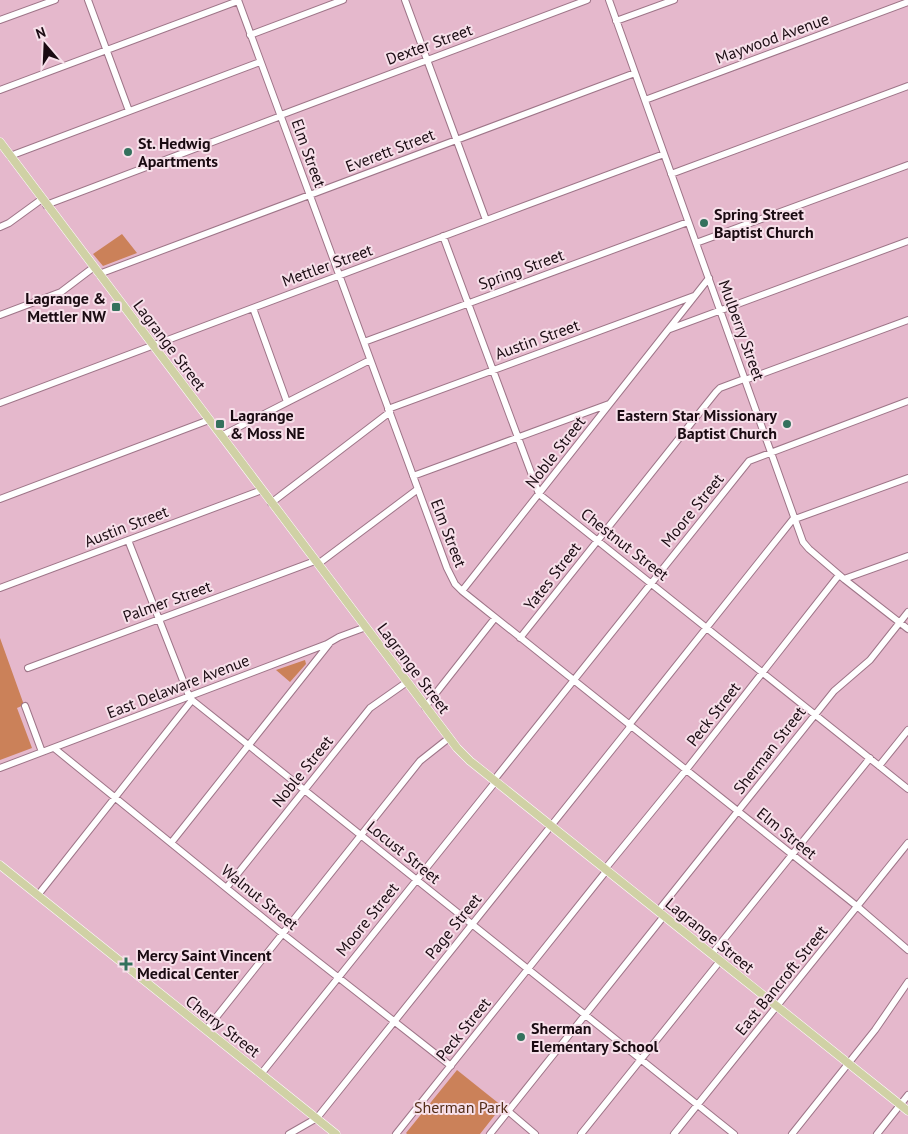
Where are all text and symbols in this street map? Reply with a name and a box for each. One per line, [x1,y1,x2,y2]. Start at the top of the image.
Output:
street label: Maywood Avenue [713,8,831,68]
street label: Dexter Street [383,19,475,69]
north arrow [20,20,70,70]
text: N [33,23,48,43]
street label: Elm Street [287,116,331,190]
street label: Everett Street [343,124,438,176]
place label: St. Hedwig Apartments [138,133,218,171]
marker: St. Hedwig Apartments [122,146,134,158]
place label: Spring Street Baptist Church [714,204,814,242]
marker: Spring Street Baptist Church [698,217,710,229]
street label: Mettler Street [279,239,376,291]
street label: Spring Street [476,244,567,294]
street label: Mulberry Street [715,277,770,384]
place label: Lagrange & Mettler NW [25,288,106,326]
street label: Lagrange Street [129,296,211,395]
marker: Lagrange & Mettler NW [110,301,122,313]
street label: Austin Street [492,314,582,364]
place label: Lagrange & Moss NE [230,405,305,443]
place label: Eastern Star Missionary Baptist Church [617,405,777,443]
street label: Noble Street [521,412,590,492]
marker: Lagrange & Moss NE [214,418,226,430]
marker: Eastern Star Missionary Baptist Church [781,418,793,430]
street label: Moore Street [656,469,728,551]
street label: Elm Street [427,496,471,570]
street label: Austin Street [81,501,171,551]
street label: Chestnut Street [577,503,673,585]
street label: Yates Street [519,537,585,614]
street label: Palmer Street [120,576,215,626]
street label: Lagrange Street [373,619,455,718]
street label: East Delaware Avenue [104,650,252,722]
street label: Peck Street [682,678,745,750]
street label: Sherman Street [729,702,810,798]
street label: Noble Street [267,731,337,811]
street label: Elm Street [753,803,821,864]
street label: Locust Street [363,816,445,888]
street label: Walnut Street [218,860,303,934]
street label: Moore Street [331,878,403,960]
street label: Page Street [421,889,486,963]
street label: Lagrange Street [662,893,759,977]
street label: East Bancroft Street [731,921,832,1039]
place label: Mercy Saint Vincent Medical Center [137,945,272,983]
marker: Mercy Saint Vincent Medical Center [119,957,133,971]
street label: Cherry Street [182,991,265,1062]
street label: Peck Street [431,993,495,1065]
place label: Sherman Elementary School [531,1018,658,1056]
marker: Sherman Elementary School [515,1031,527,1043]
park label: Sherman Park [414,1097,508,1117]

